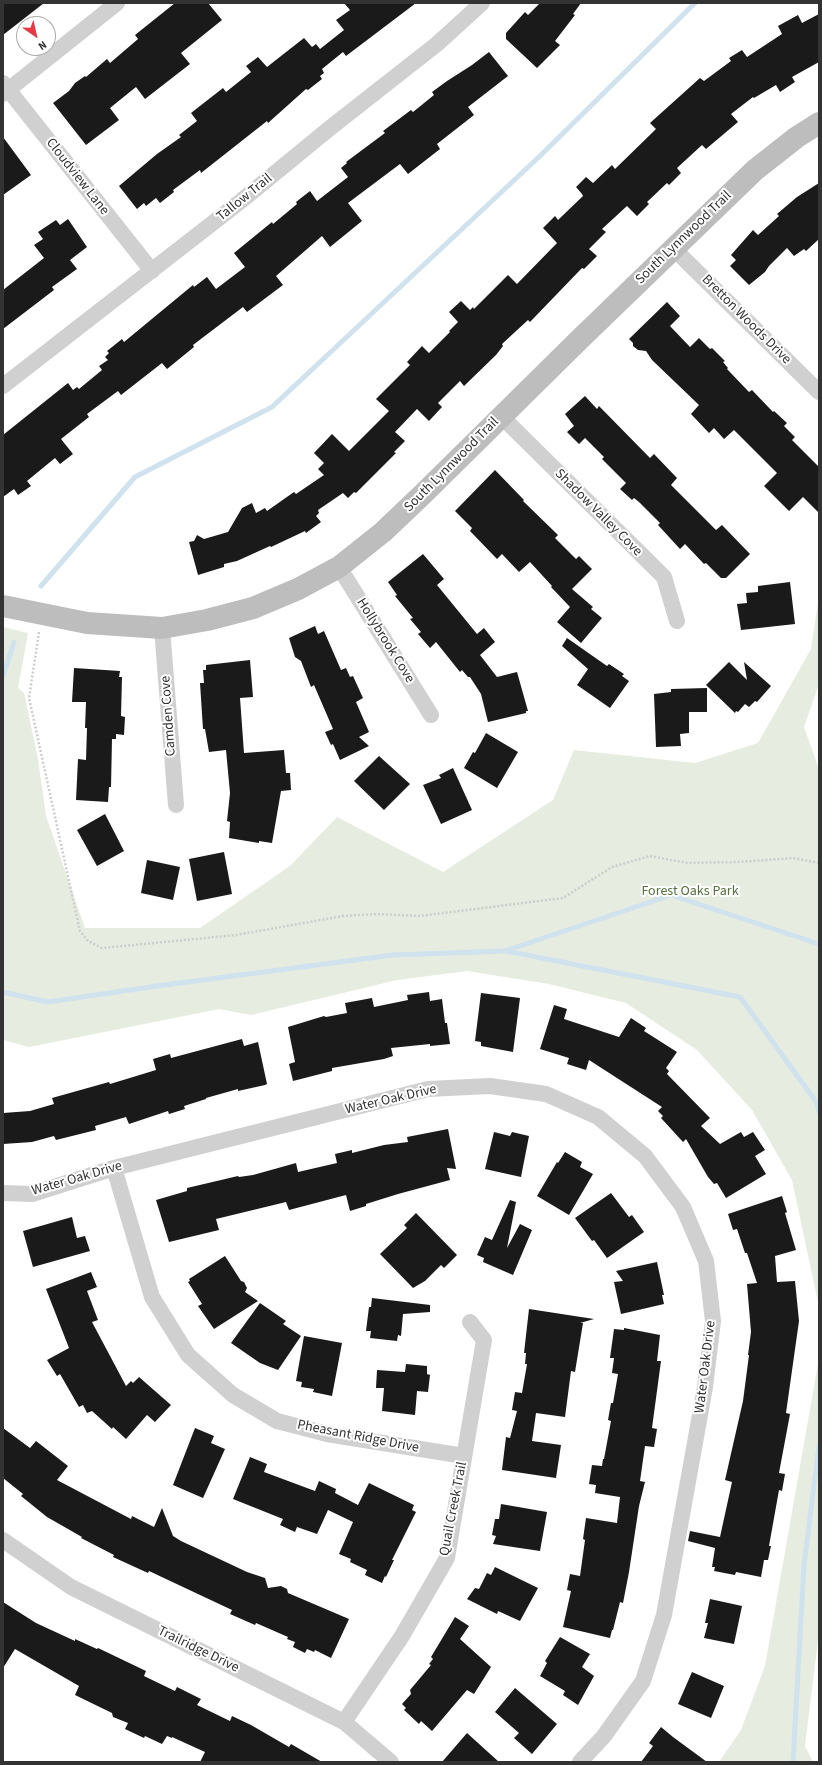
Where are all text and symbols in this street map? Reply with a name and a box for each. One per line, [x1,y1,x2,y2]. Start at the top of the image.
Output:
north arrow [16,16,56,56]
text: N [35,37,50,54]
street label: Cloudview Lane [42,135,112,219]
street label: Tallow Trail [214,171,276,225]
street label: South Lynnwood Trail [632,188,736,288]
street label: Bretton Woods Drive [698,272,794,368]
street label: South Lynnwood Trail [401,414,503,516]
street label: Shadow Valley Cove [551,466,645,560]
street label: Hollybrook Cove [352,596,418,686]
street label: Camden Cove [158,675,180,757]
park label: Forest Oaks Park [641,884,739,900]
street label: Water Oak Drive [344,1081,438,1119]
street label: Water Oak Drive [30,1158,124,1200]
street label: Water Oak Drive [692,1320,720,1414]
street label: Pheasant Ridge Drive [296,1417,420,1457]
street label: Quail Creek Trail [437,1460,471,1558]
street label: Trailridge Drive [155,1623,241,1677]

